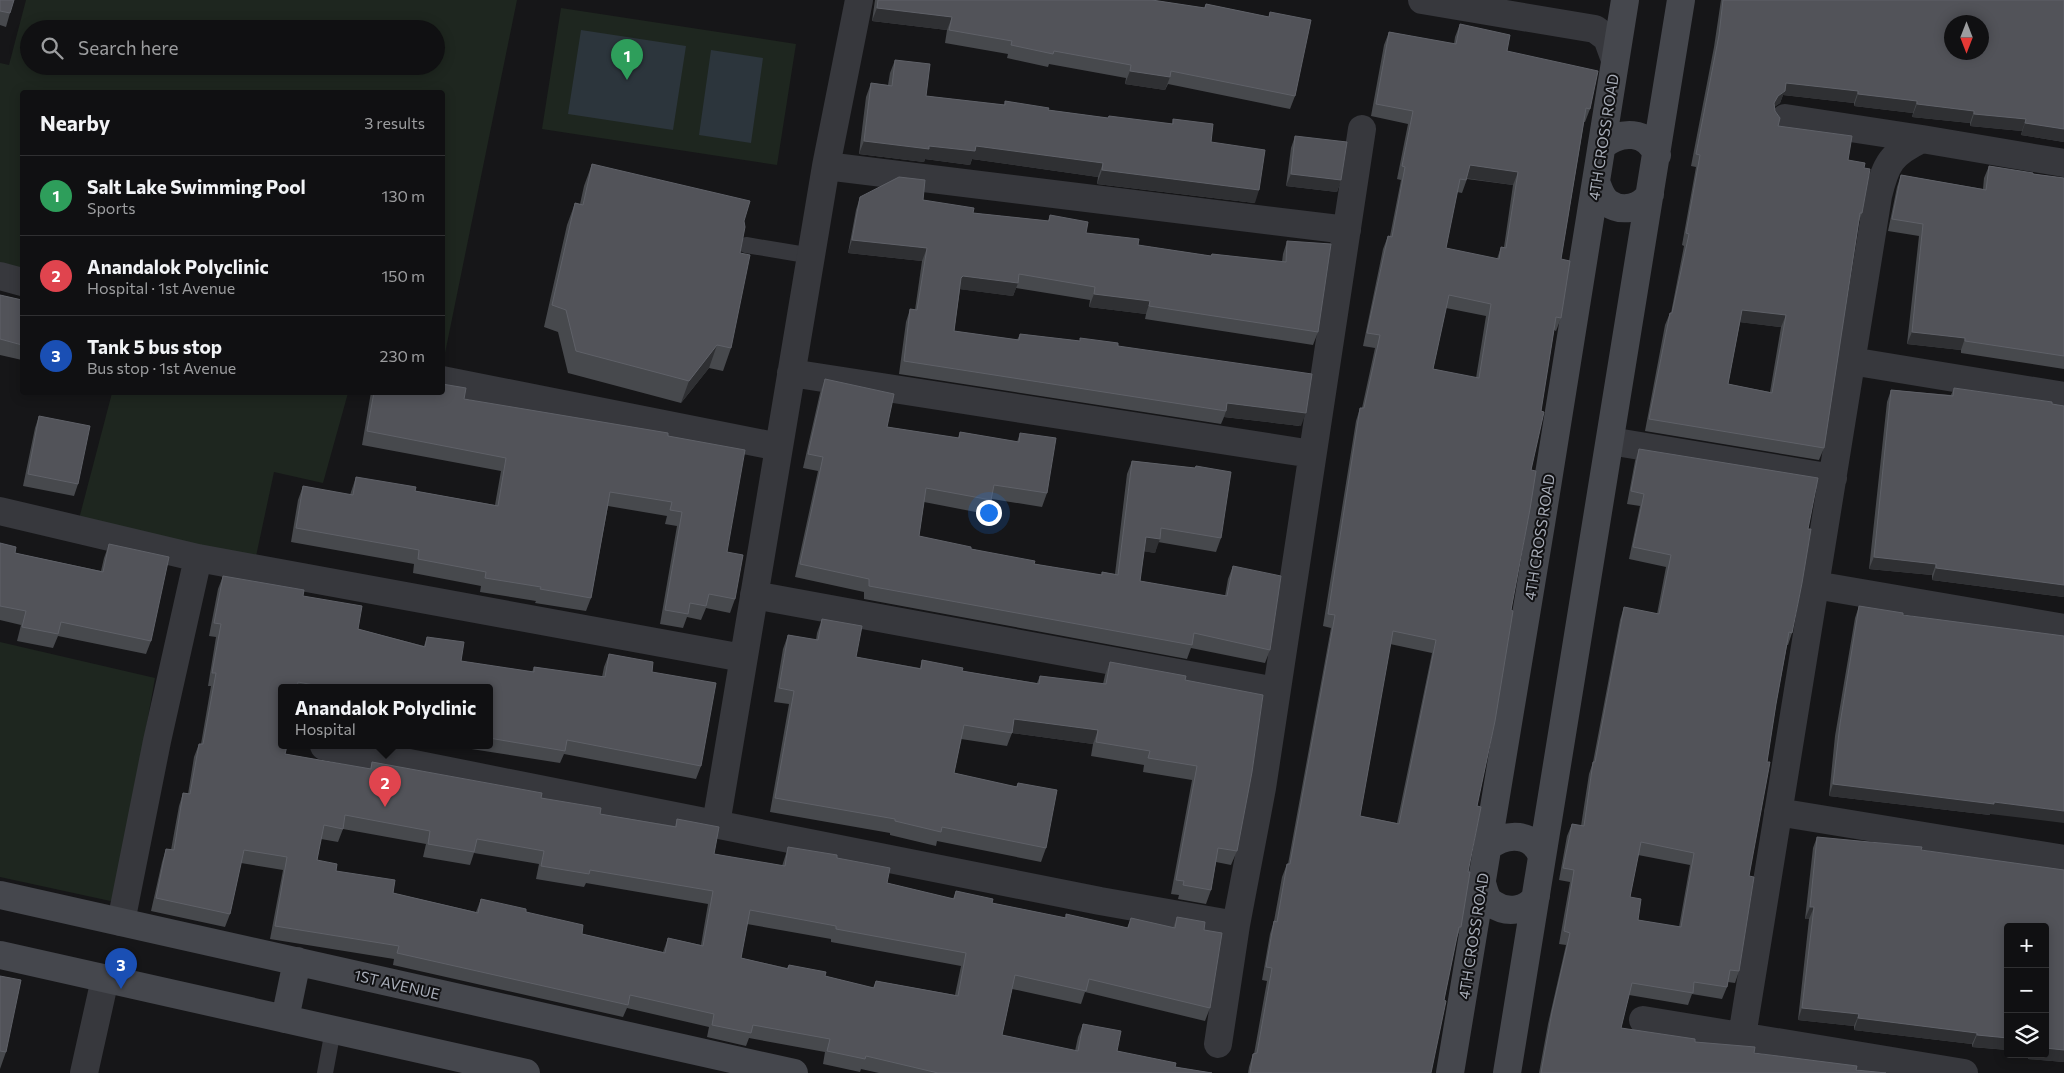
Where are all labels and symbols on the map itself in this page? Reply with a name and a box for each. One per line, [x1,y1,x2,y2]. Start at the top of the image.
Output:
north arrow [1944,15,1989,60]
pin: 1 [611,39,643,80]
street label: 4TH CROSS ROAD [1584,72,1622,202]
street label: 4TH CROSS ROAD [1520,472,1558,602]
your location [976,500,1002,526]
pin: 2 [369,766,401,807]
street label: 4TH CROSS ROAD [1454,871,1492,1001]
pin: 3 [105,948,137,989]
street label: 1ST AVENUE [353,965,442,1003]

